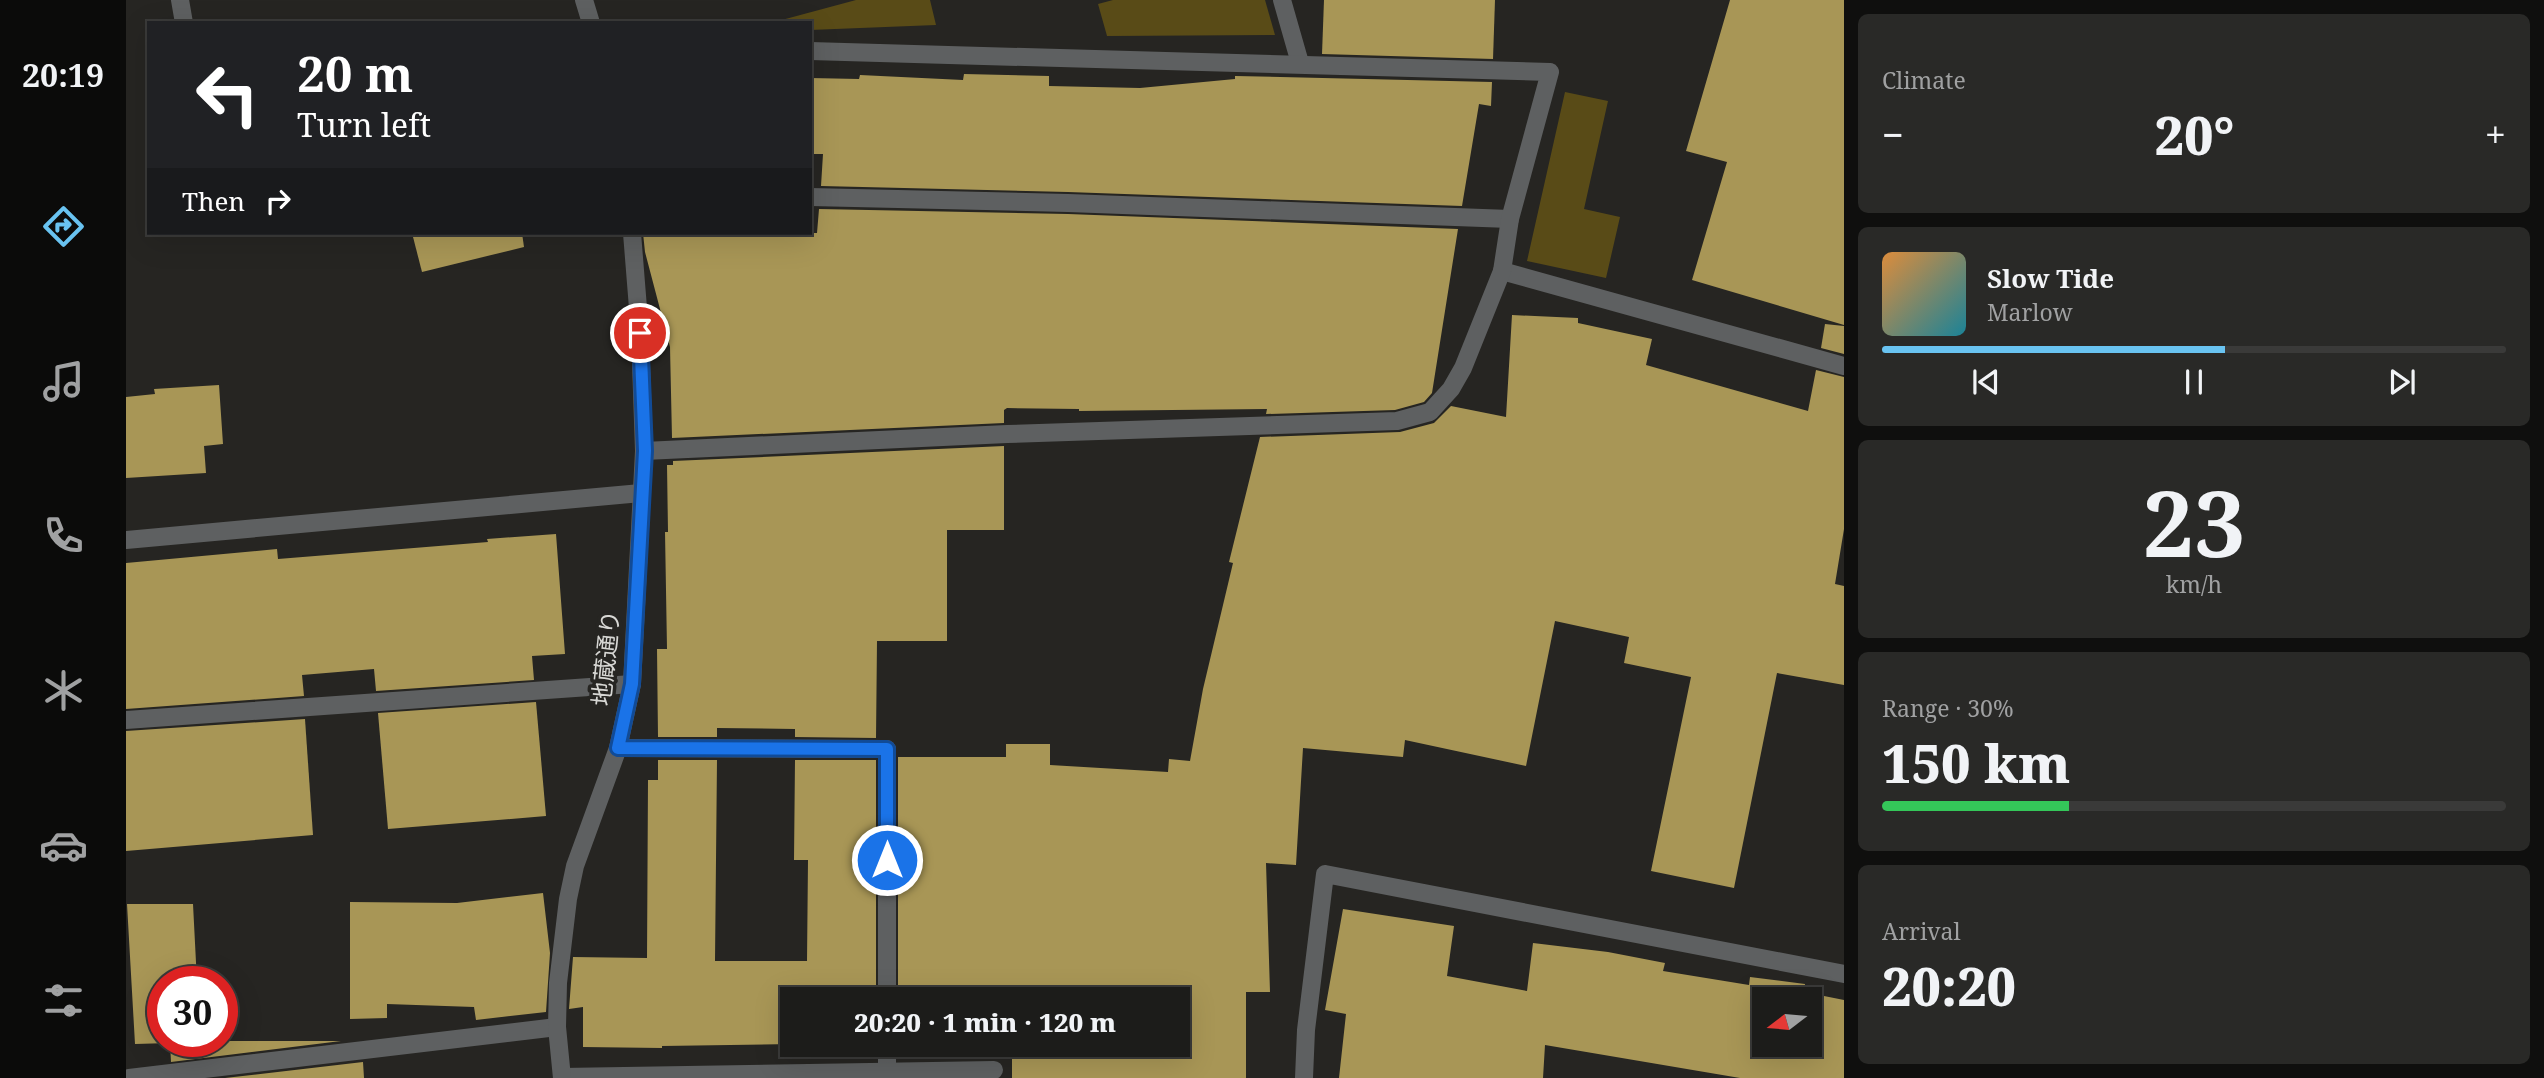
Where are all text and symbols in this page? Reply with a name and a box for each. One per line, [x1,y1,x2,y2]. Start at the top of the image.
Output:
text: 20 m [297,40,413,106]
icon: left [182,49,273,140]
text: 20:19 [22,53,104,96]
text: Climate [1882,64,1966,96]
text: 20° [2154,99,2234,170]
text: Turn left [297,103,431,146]
text: − [1882,108,1904,160]
text: + [2485,108,2506,160]
icon: right [259,182,297,220]
text: Then [182,183,245,219]
icon: directions [39,202,88,251]
text: Slow Tide [1987,260,2114,296]
text: Marlow [1987,296,2073,328]
pin [610,303,670,363]
icon: arrive [621,314,659,352]
icon: music [39,357,88,406]
icon: previous [1967,363,2005,401]
icon: pause [2175,363,2213,401]
icon: next [2383,363,2421,401]
text: 23 [2143,460,2245,584]
icon: phone [39,511,88,560]
text: km/h [2166,568,2222,600]
street label: 地蔵通り [584,609,626,707]
icon: climate [39,666,88,715]
text: Range · 30% [1882,692,2014,724]
text: 150 km [1882,727,2070,798]
icon: car [39,821,88,870]
position arrow [850,823,924,897]
text: Arrival [1882,915,1961,947]
text: 20:20 [1882,950,2016,1021]
speed limit sign: 30 [147,966,238,1057]
icon: filters [39,976,88,1025]
north arrow [1752,987,1822,1057]
map controls [1752,987,1822,1057]
text: 20:20 · 1 min · 120 m [854,1004,1116,1040]

